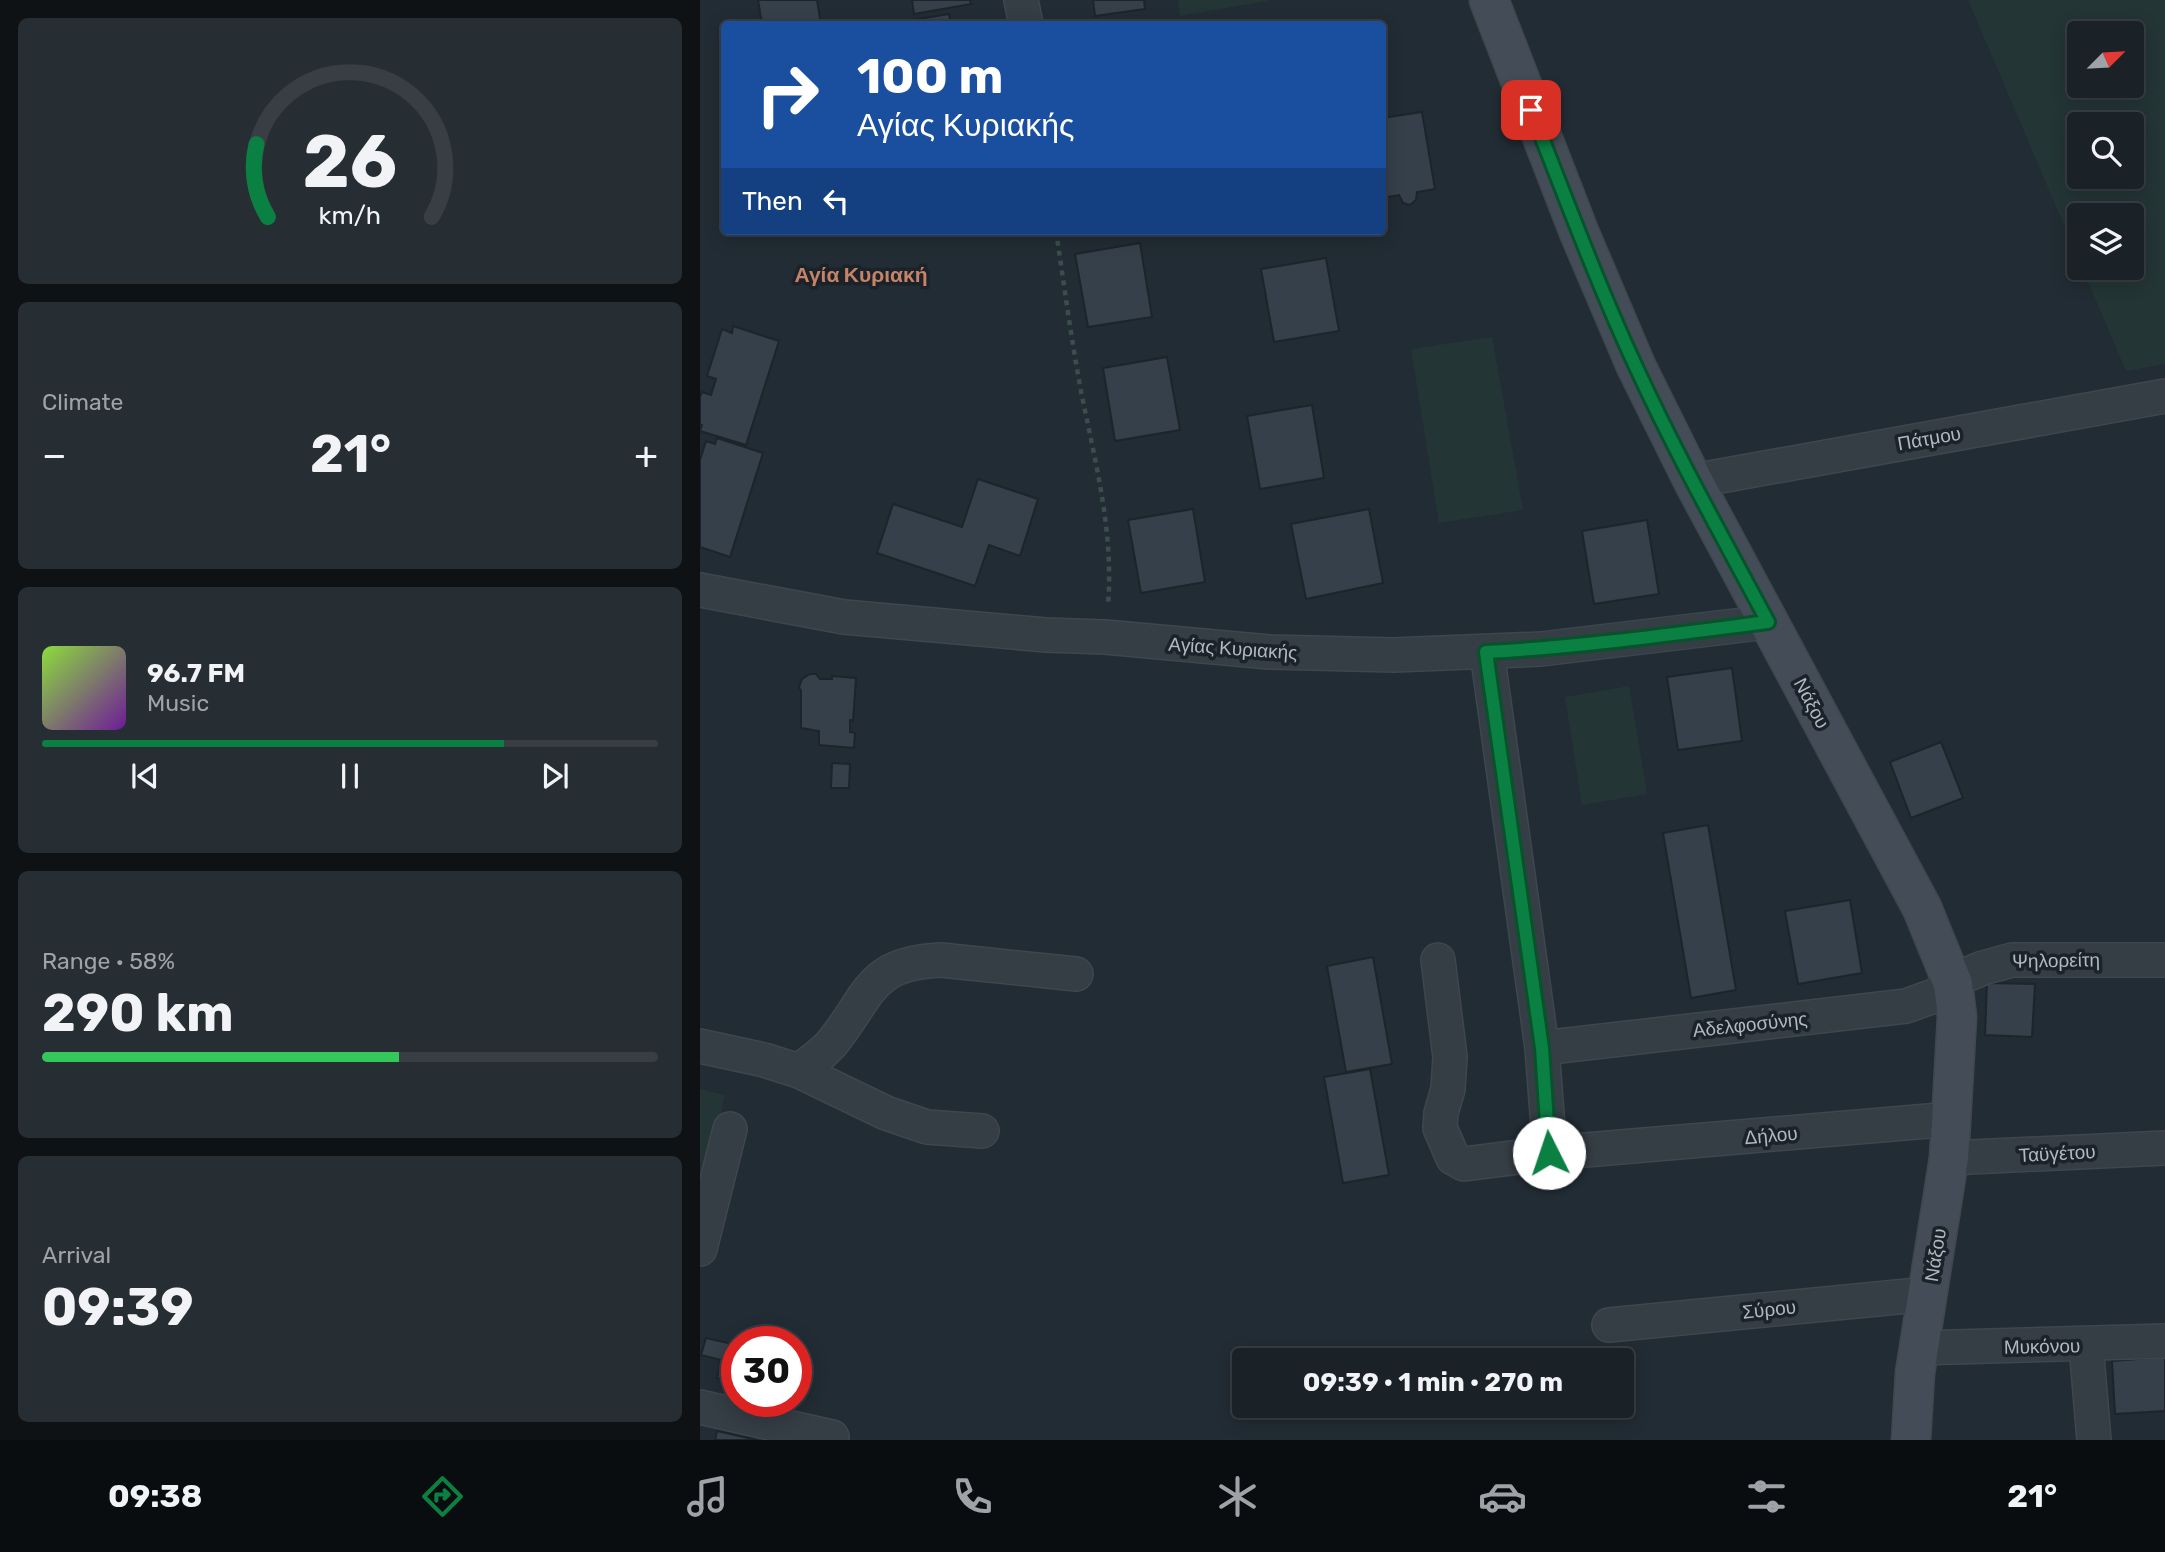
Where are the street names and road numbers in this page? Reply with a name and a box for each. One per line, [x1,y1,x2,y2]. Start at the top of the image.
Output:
street label: Πάτμου [1896,422,1963,455]
street label: Αγίας Κυριακής [1168,633,1298,664]
street label: Νάξου [1789,674,1834,732]
street label: Ψηλορείτη [2012,948,2100,973]
street label: Αδελφοσύνης [1692,1007,1808,1042]
street label: Δήλου [1743,1122,1799,1149]
street label: Ταϋγέτου [2018,1140,2096,1167]
street label: Νάξου [1920,1227,1951,1283]
street label: Σύρου [1741,1295,1797,1324]
street label: Μυκόνου [2004,1334,2080,1359]

